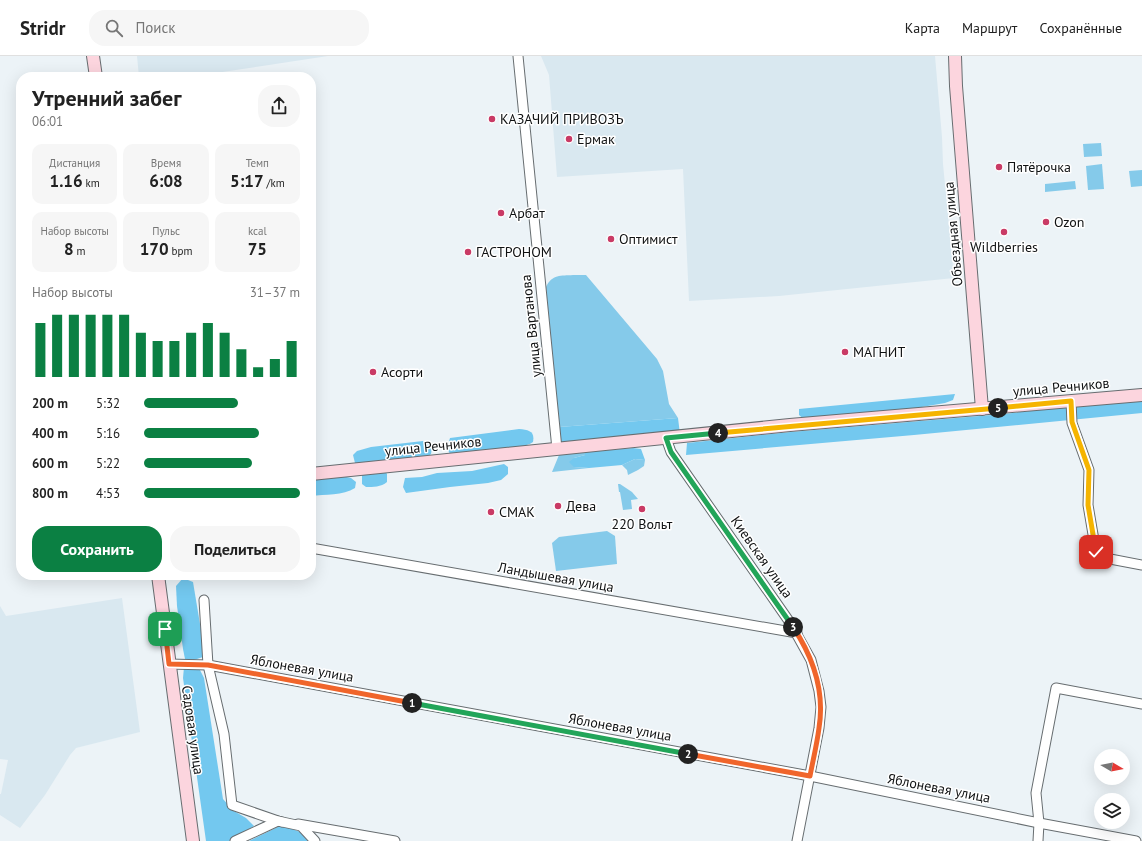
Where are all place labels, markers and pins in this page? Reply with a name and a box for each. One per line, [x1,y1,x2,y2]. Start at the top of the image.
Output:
place label: КАЗАЧИЙ ПРИВОЗЪ [500,110,624,128]
marker: КАЗАЧИЙ ПРИВОЗЪ [487,114,497,124]
place label: Ермак [577,130,615,148]
marker: Ермак [564,134,574,144]
place label: Пятёрочка [1007,158,1071,176]
marker: Пятёрочка [994,162,1004,172]
place label: Арбат [509,204,545,222]
marker: Арбат [496,208,506,218]
place label: Ozon [1054,213,1084,231]
marker: Ozon [1041,217,1051,227]
marker: Wildberries [999,227,1009,237]
place label: Оптимист [619,230,678,248]
marker: Оптимист [606,234,616,244]
place label: Wildberries [970,238,1038,256]
place label: ГАСТРОНОМ [476,243,552,261]
marker: ГАСТРОНОМ [463,247,473,257]
place label: МАГНИТ [853,343,905,361]
marker: МАГНИТ [840,347,850,357]
place label: Асорти [381,363,423,381]
marker: Асорти [368,367,378,377]
pin: 5 [988,398,1008,418]
pin: 4 [708,423,728,443]
place label: Дева [566,497,596,515]
marker: Дева [553,501,563,511]
place label: СМАК [499,503,535,521]
marker: 220 Вольт [637,504,647,514]
marker: СМАК [486,507,496,517]
place label: 220 Вольт [612,515,673,533]
pin [1079,535,1113,569]
pin [148,612,182,646]
pin: 3 [783,617,803,637]
pin: 1 [402,693,422,713]
pin: 2 [678,744,698,764]

